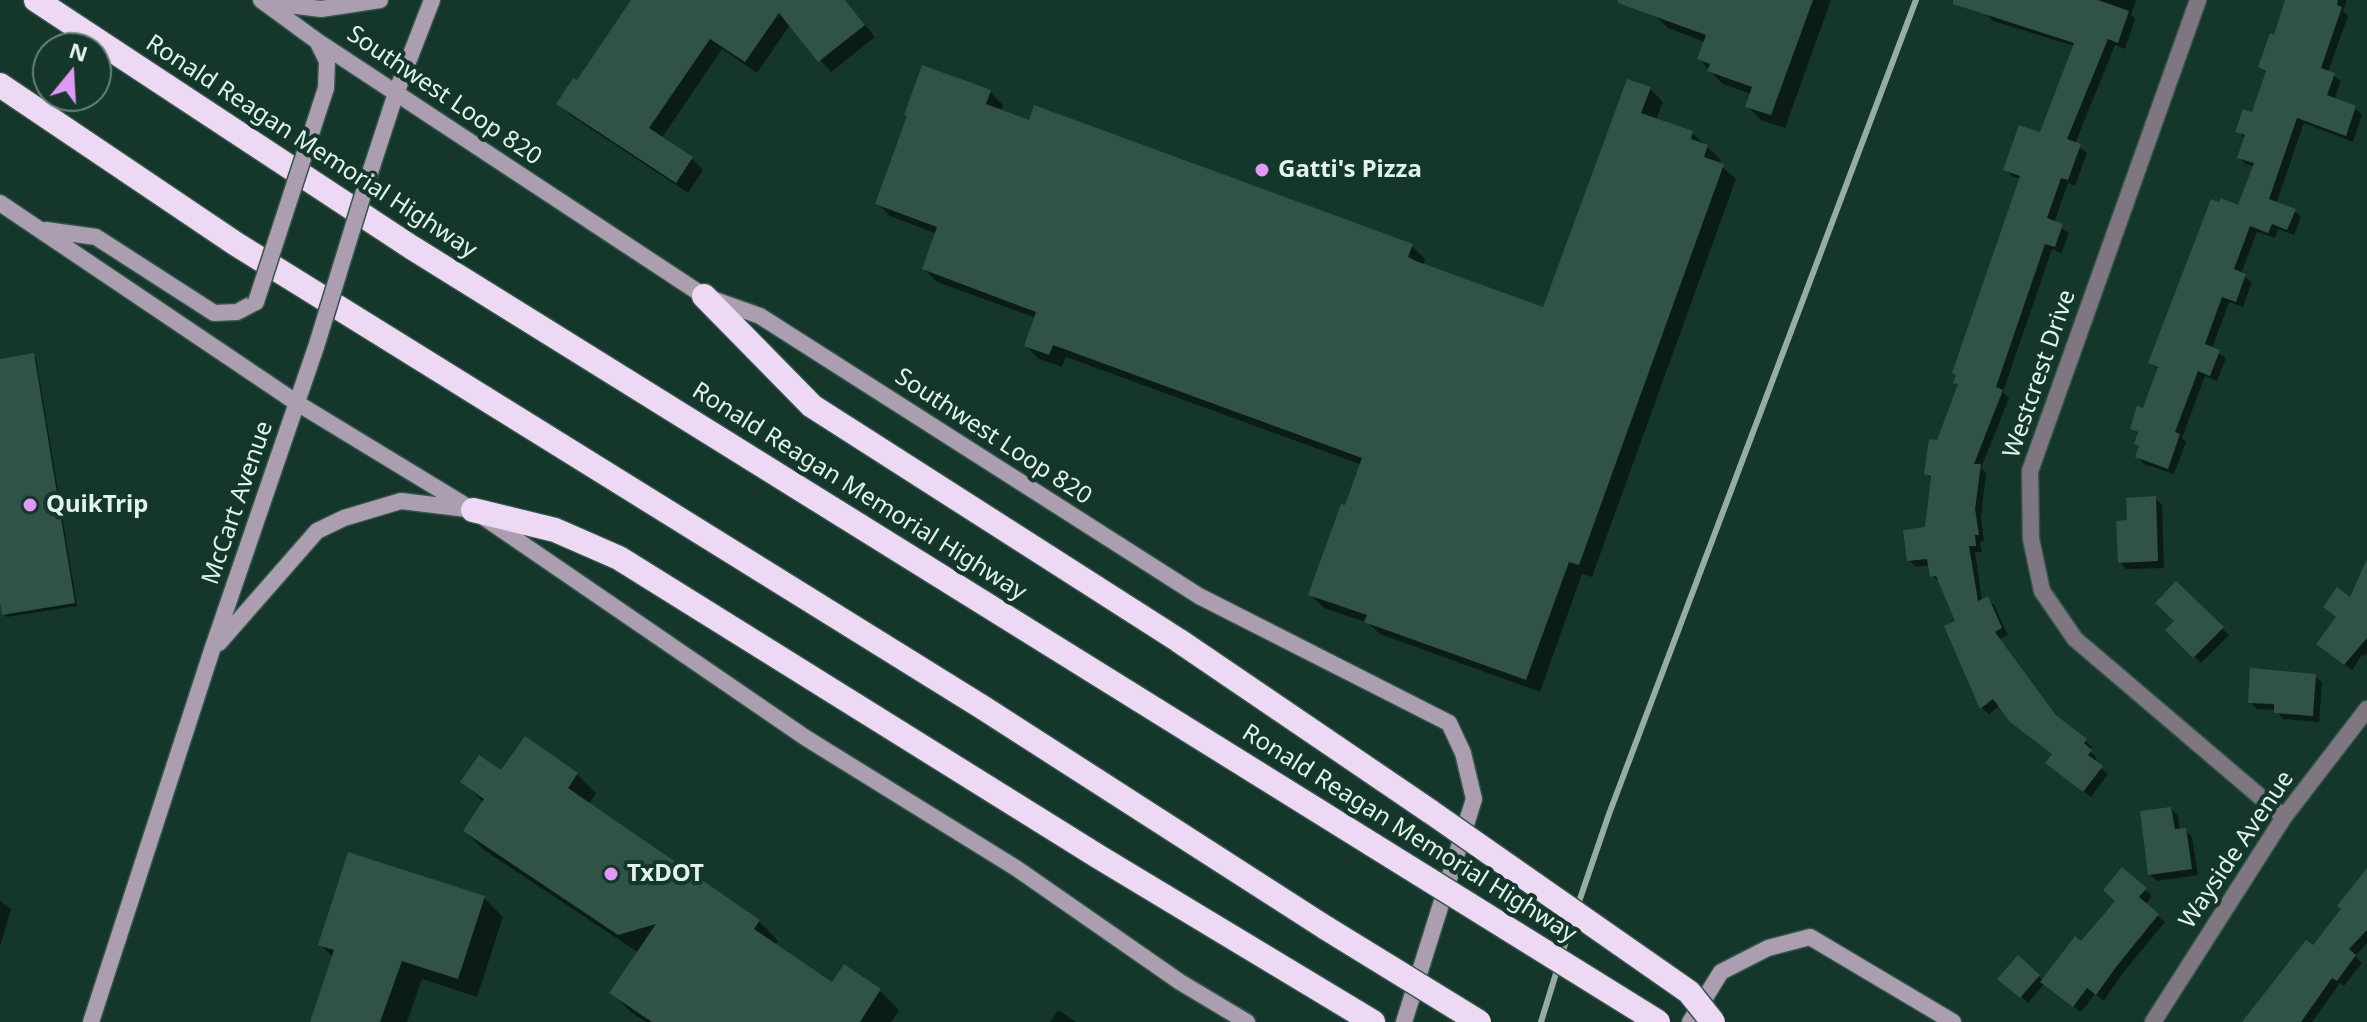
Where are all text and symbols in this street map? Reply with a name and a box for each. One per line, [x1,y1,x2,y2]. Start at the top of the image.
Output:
street label: Southwest Loop 820 [341,20,547,172]
street label: Ronald Reagan Memorial Highway [140,29,482,265]
north arrow [32,32,112,112]
text: N [66,34,92,68]
place label: Gatti's Pizza [1278,156,1422,184]
marker: Gatti's Pizza [1253,161,1271,179]
street label: Westcrest Drive [1998,286,2082,462]
street label: Southwest Loop 820 [889,363,1097,511]
street label: Ronald Reagan Memorial Highway [687,377,1031,607]
street label: McCart Avenue [197,417,279,589]
place label: QuikTrip [46,491,148,519]
marker: QuikTrip [21,496,39,514]
street label: Ronald Reagan Memorial Highway [1237,719,1581,949]
street label: Wayside Avenue [2174,766,2300,934]
place label: TxDOT [627,860,704,888]
marker: TxDOT [602,865,620,883]

